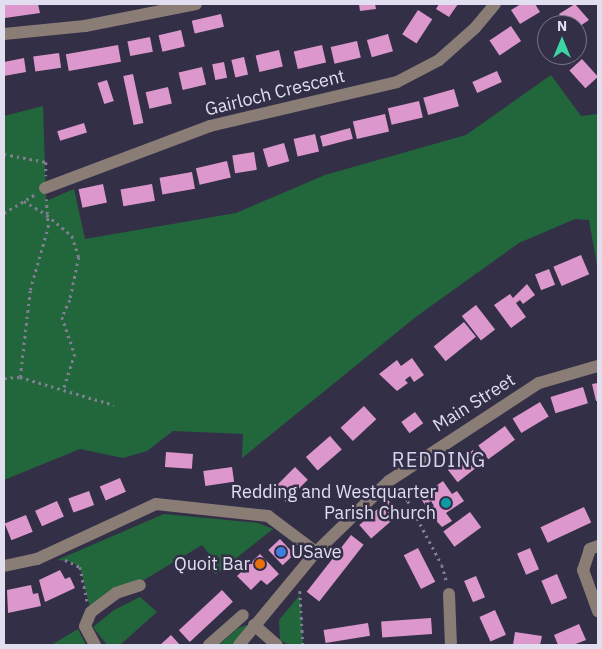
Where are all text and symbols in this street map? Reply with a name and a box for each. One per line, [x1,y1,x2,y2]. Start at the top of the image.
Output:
north arrow [537,15,587,65]
text: N [557,17,567,35]
street label: Gairloch Crescent [203,65,347,121]
street label: Main Street [429,369,519,437]
district label: REDDING [391,447,487,471]
place label: Redding and Westquarter Parish Church [231,482,436,524]
marker: Redding and Westquarter Parish Church [440,497,452,509]
place label: USave [291,541,342,563]
marker: USave [275,546,287,558]
place label: Quoit Bar [174,553,250,575]
marker: Quoit Bar [254,558,266,570]

